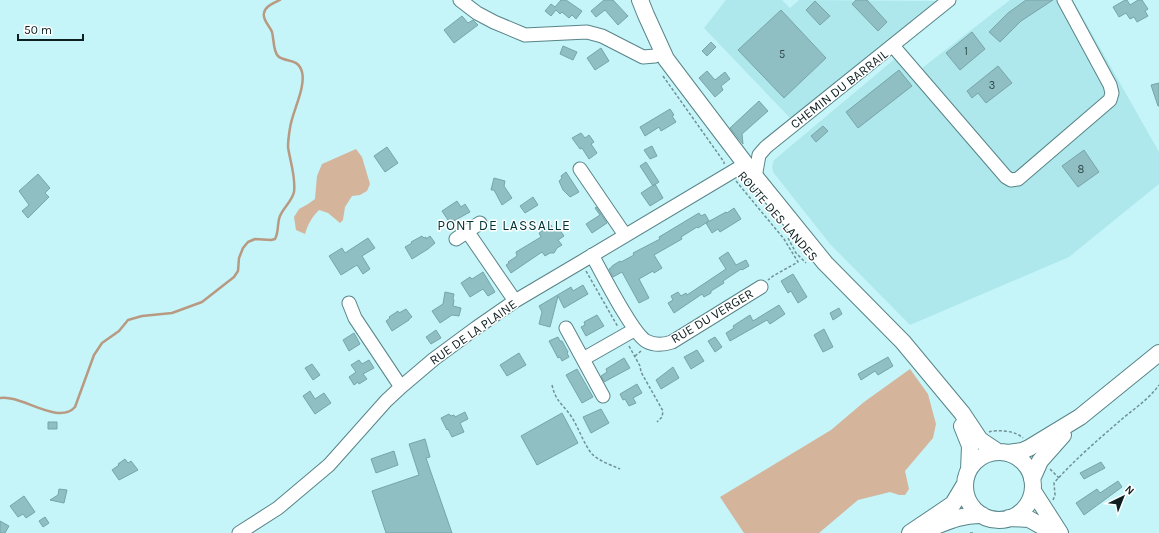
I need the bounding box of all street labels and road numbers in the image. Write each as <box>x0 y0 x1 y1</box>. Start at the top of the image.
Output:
street label: CHEMIN DU BARRAIL <box>787 46 891 132</box>
street label: ROUTE DES LANDES <box>735 168 821 264</box>
street label: RUE DU VERGER <box>668 286 756 346</box>
street label: RUE DE LA PLAINE <box>426 296 520 368</box>

